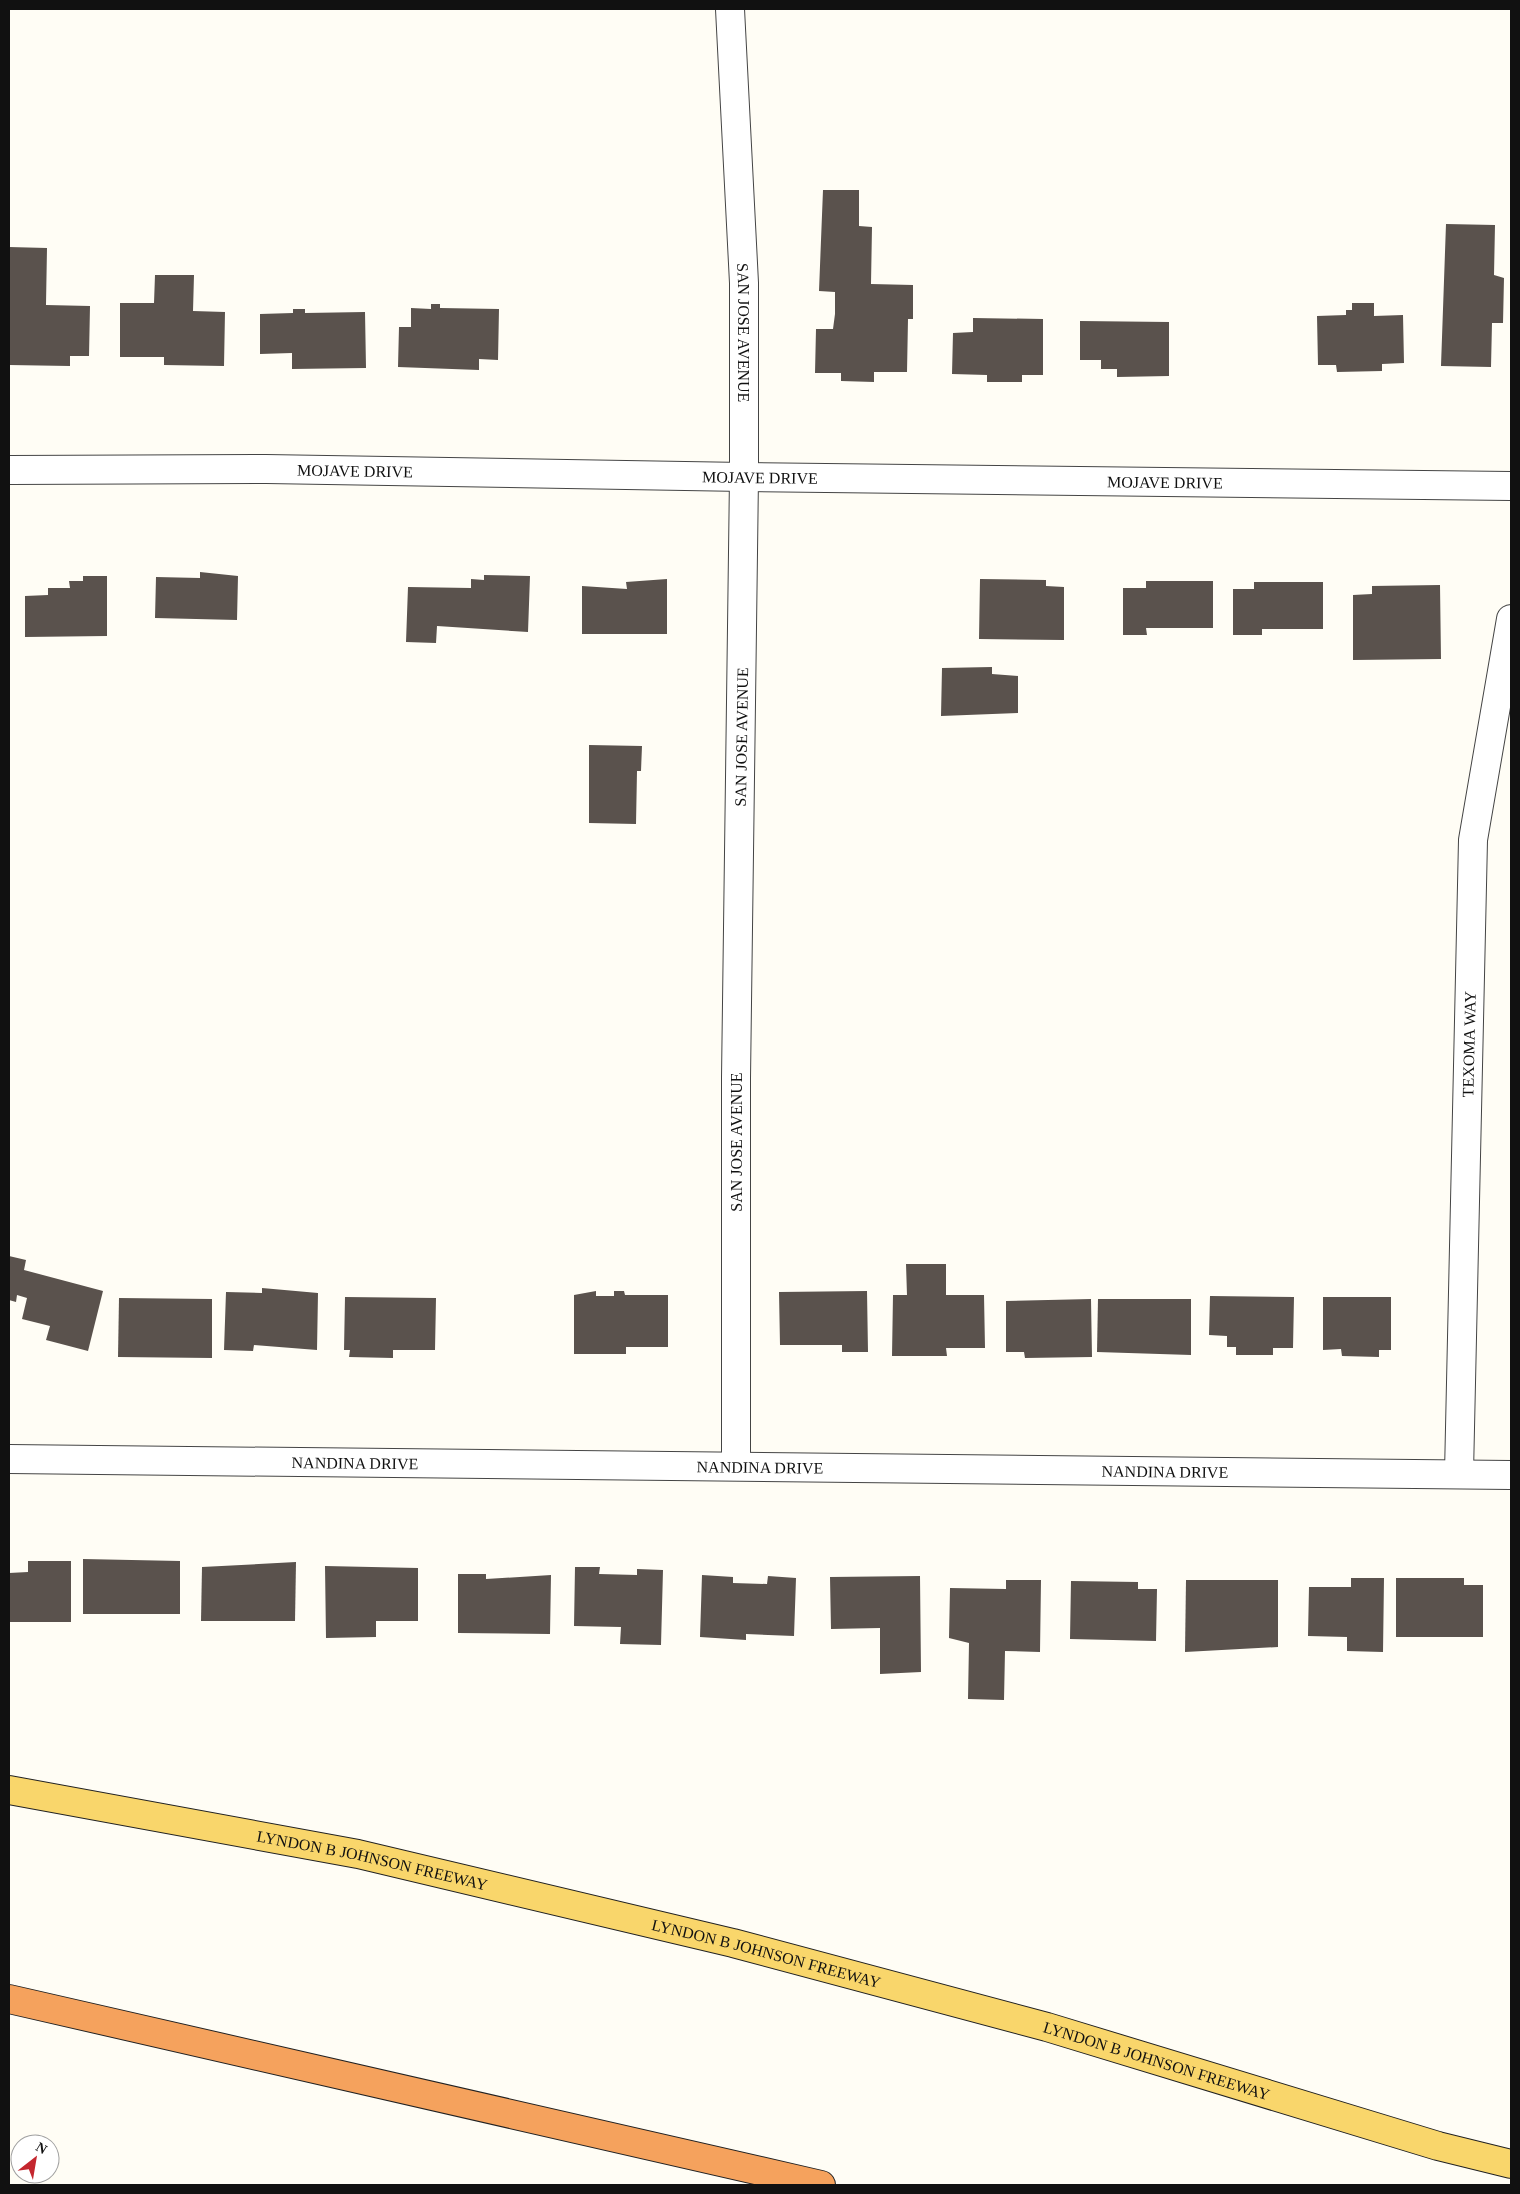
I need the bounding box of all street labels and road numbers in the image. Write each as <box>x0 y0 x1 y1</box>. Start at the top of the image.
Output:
street label: SAN JOSE AVENUE <box>734 263 752 402</box>
street label: MOJAVE DRIVE <box>297 462 413 480</box>
street label: MOJAVE DRIVE <box>702 468 818 487</box>
street label: MOJAVE DRIVE <box>1107 473 1223 492</box>
street label: SAN JOSE AVENUE <box>732 667 751 807</box>
street label: TEXOMA WAY <box>1459 990 1479 1097</box>
street label: SAN JOSE AVENUE <box>728 1072 745 1212</box>
street label: NANDINA DRIVE <box>292 1454 418 1472</box>
street label: NANDINA DRIVE <box>697 1458 823 1477</box>
street label: NANDINA DRIVE <box>1101 1463 1228 1481</box>
street label: LYNDON B JOHNSON FREEWAY <box>255 1828 490 1894</box>
street label: LYNDON B JOHNSON FREEWAY <box>650 1916 883 1991</box>
street label: LYNDON B JOHNSON FREEWAY <box>1041 2018 1272 2103</box>

